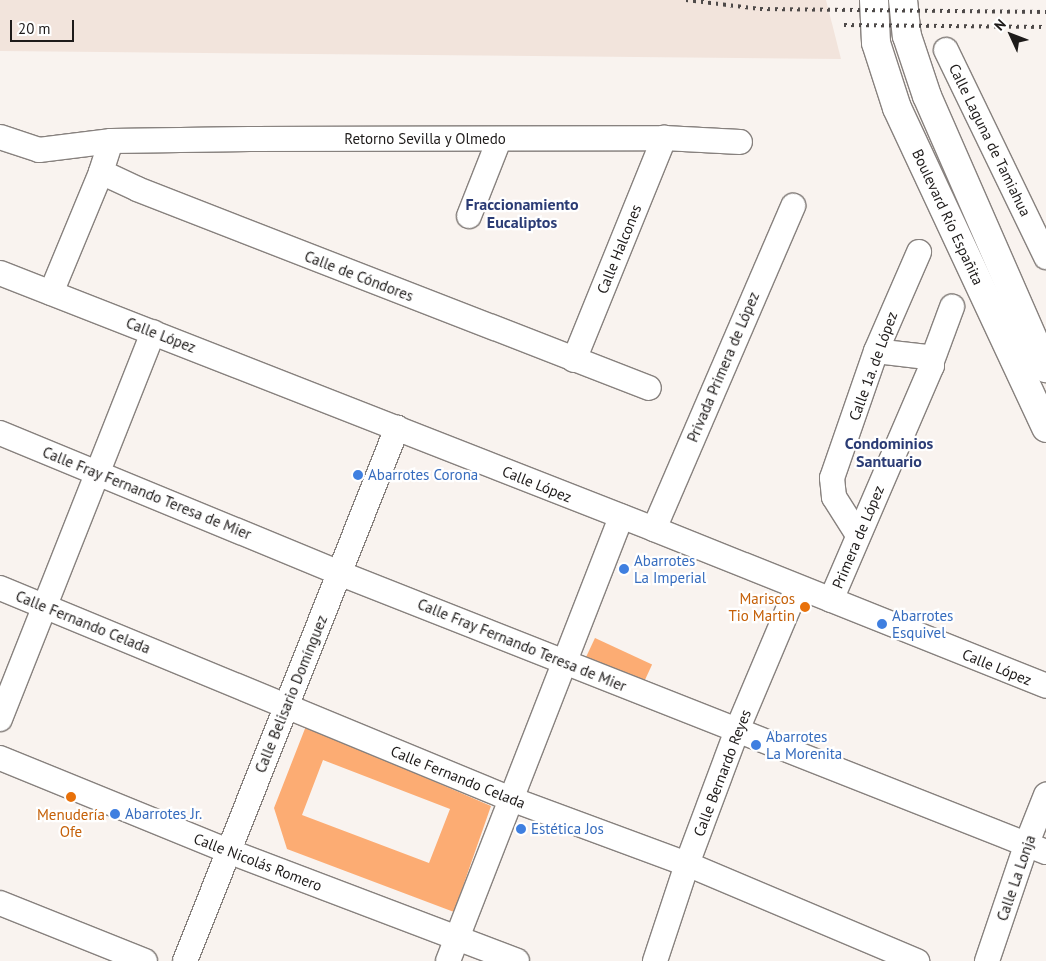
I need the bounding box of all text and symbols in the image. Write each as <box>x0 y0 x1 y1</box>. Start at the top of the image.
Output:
scale bar <box>12 10 76 42</box>
north arrow <box>986 10 1036 60</box>
text: N <box>990 15 1010 34</box>
text: 20 m <box>18 19 51 38</box>
street label: Calle Laguna de Tamiahua <box>945 61 1035 219</box>
street label: Retorno Sevilla y Olmedo <box>344 130 506 148</box>
street label: Boulevard Río Españita <box>909 146 987 288</box>
district label: Fraccionamiento Eucaliptos <box>466 194 578 232</box>
street label: Calle Halcones <box>593 202 645 296</box>
street label: Calle de Cóndores <box>302 247 416 305</box>
street label: Privada Primera de López <box>683 289 763 445</box>
street label: Calle 1a. de López <box>845 308 901 424</box>
street label: Calle López <box>124 313 198 357</box>
district label: Condominios Santuario <box>845 433 933 471</box>
street label: Calle Fray Fernando Teresa de Mier <box>39 443 255 543</box>
street label: Calle López <box>500 462 574 506</box>
place label: Abarrotes Corona <box>368 466 478 484</box>
marker: Abarrotes Corona <box>352 469 364 481</box>
street label: Primera de López <box>828 483 888 591</box>
place label: Abarrotes La Imperial <box>634 551 706 586</box>
marker: Abarrotes La Imperial <box>618 563 630 575</box>
street label: Calle Fernando Celada <box>13 587 153 657</box>
place label: Mariscos Tio Martin <box>728 589 795 624</box>
street label: Calle Fray Fernando Teresa de Mier <box>414 595 630 695</box>
marker: Mariscos Tio Martin <box>799 601 811 613</box>
place label: Abarrotes Esquivel <box>892 606 953 641</box>
street label: Calle Belisario Domínguez <box>251 613 331 775</box>
marker: Abarrotes Esquivel <box>876 618 888 630</box>
street label: Calle López <box>960 645 1034 689</box>
street label: Calle Bernardo Reyes <box>689 707 755 839</box>
place label: Abarrotes La Morenita <box>766 727 842 762</box>
marker: Abarrotes La Morenita <box>750 739 762 751</box>
street label: Calle Fernando Celada <box>388 742 528 812</box>
marker: Menudería Ofe <box>65 791 77 803</box>
place label: Menudería Ofe <box>37 805 105 840</box>
place label: Abarrotes Jr. <box>125 805 202 823</box>
marker: Abarrotes Jr. <box>109 808 121 820</box>
place label: Estética Jos <box>531 820 604 838</box>
marker: Estética Jos <box>515 823 527 835</box>
street label: Calle Nicolás Romero <box>191 829 325 895</box>
street label: Calle La Lonja <box>993 833 1039 923</box>

